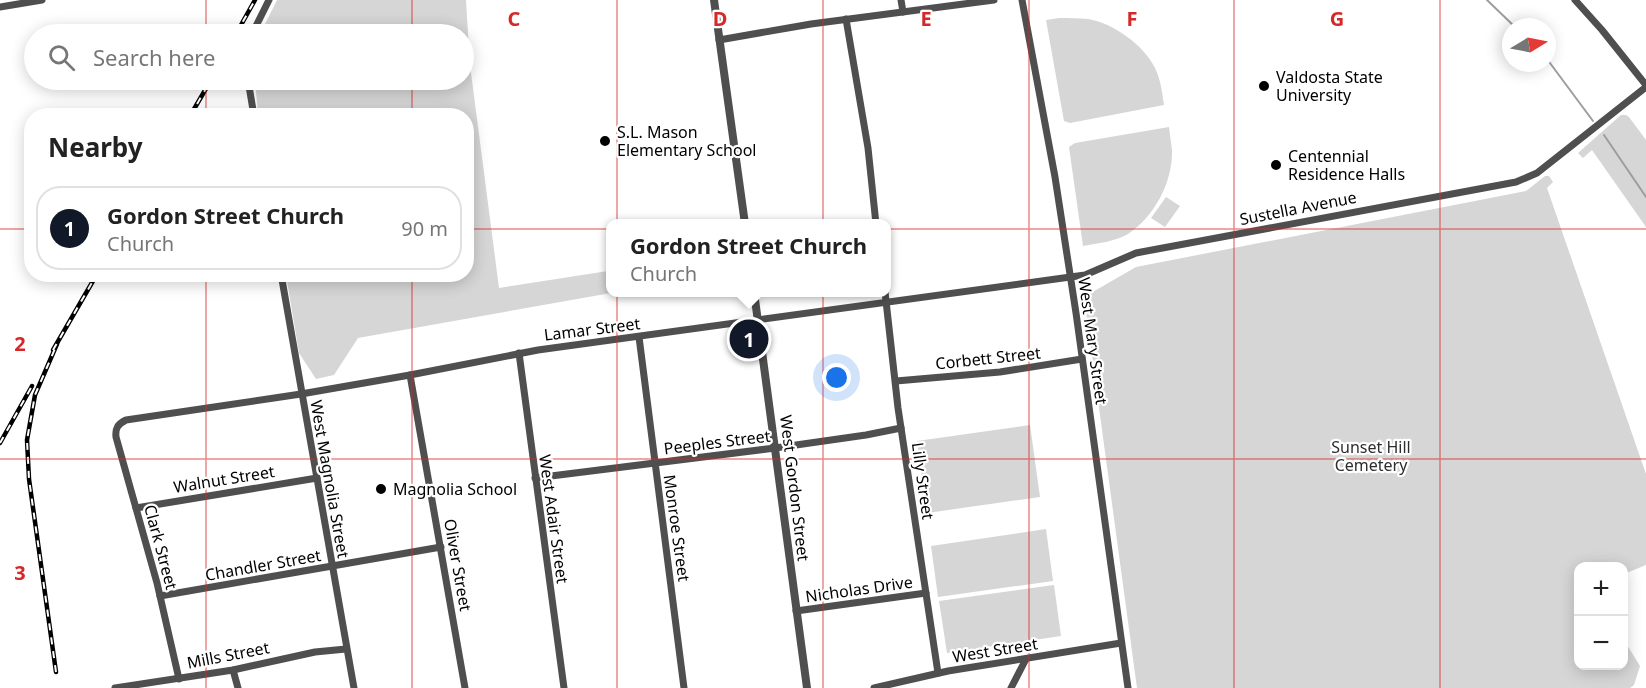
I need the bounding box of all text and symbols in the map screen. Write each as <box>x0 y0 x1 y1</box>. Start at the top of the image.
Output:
text: C <box>508 5 521 32</box>
text: D <box>713 5 727 32</box>
text: E <box>920 5 932 32</box>
text: F <box>1127 5 1137 32</box>
text: G <box>1330 5 1344 32</box>
north arrow <box>1502 18 1556 72</box>
search box <box>24 24 474 90</box>
icon: search <box>45 41 78 74</box>
text: Search here <box>93 42 215 72</box>
place label: Valdosta State University <box>1276 66 1383 106</box>
marker: Valdosta State University <box>1257 79 1271 93</box>
place label: S.L. Mason Elementary School <box>617 121 756 161</box>
text: Nearby <box>48 129 143 165</box>
marker: S.L. Mason Elementary School <box>598 134 612 148</box>
place label: Centennial Residence Halls <box>1288 145 1405 185</box>
marker: Centennial Residence Halls <box>1269 158 1283 172</box>
street label: Sustella Avenue <box>1238 186 1358 230</box>
text: Gordon Street Church <box>107 200 344 230</box>
text: 1 <box>64 215 75 242</box>
text: 90 m <box>401 215 448 242</box>
popup <box>606 219 891 297</box>
text: Church <box>107 230 174 257</box>
text: Gordon Street Church <box>630 230 867 260</box>
text: Church <box>630 260 697 287</box>
street label: West Mary Street <box>1073 276 1113 406</box>
street label: Lamar Street <box>543 312 642 346</box>
pin: 1 <box>730 316 768 362</box>
text: 2 <box>14 330 26 357</box>
street label: Corbett Street <box>934 342 1042 374</box>
your location <box>822 363 851 392</box>
street label: West Magnolia Street <box>305 398 355 560</box>
street label: West Gordon Street <box>775 414 815 563</box>
street label: Peeples Street <box>662 425 772 459</box>
park label: Sunset Hill Cemetery <box>1331 436 1411 476</box>
street label: Lilly Street <box>907 441 939 521</box>
street label: West Adair Street <box>534 453 574 585</box>
street label: Walnut Street <box>172 460 276 498</box>
street label: Monroe Street <box>659 473 695 583</box>
place label: Magnolia School <box>393 478 517 500</box>
marker: Magnolia School <box>374 482 388 496</box>
street label: Clark Street <box>139 502 183 592</box>
street label: Oliver Street <box>439 517 477 613</box>
street label: Chandler Street <box>203 544 323 586</box>
text: 3 <box>14 559 26 586</box>
map controls <box>1574 562 1628 670</box>
button: + <box>1574 562 1628 616</box>
street label: Nicholas Drive <box>804 571 914 607</box>
button: − <box>1574 616 1628 670</box>
street label: West Street <box>951 632 1039 668</box>
street label: Mills Street <box>185 636 271 674</box>

